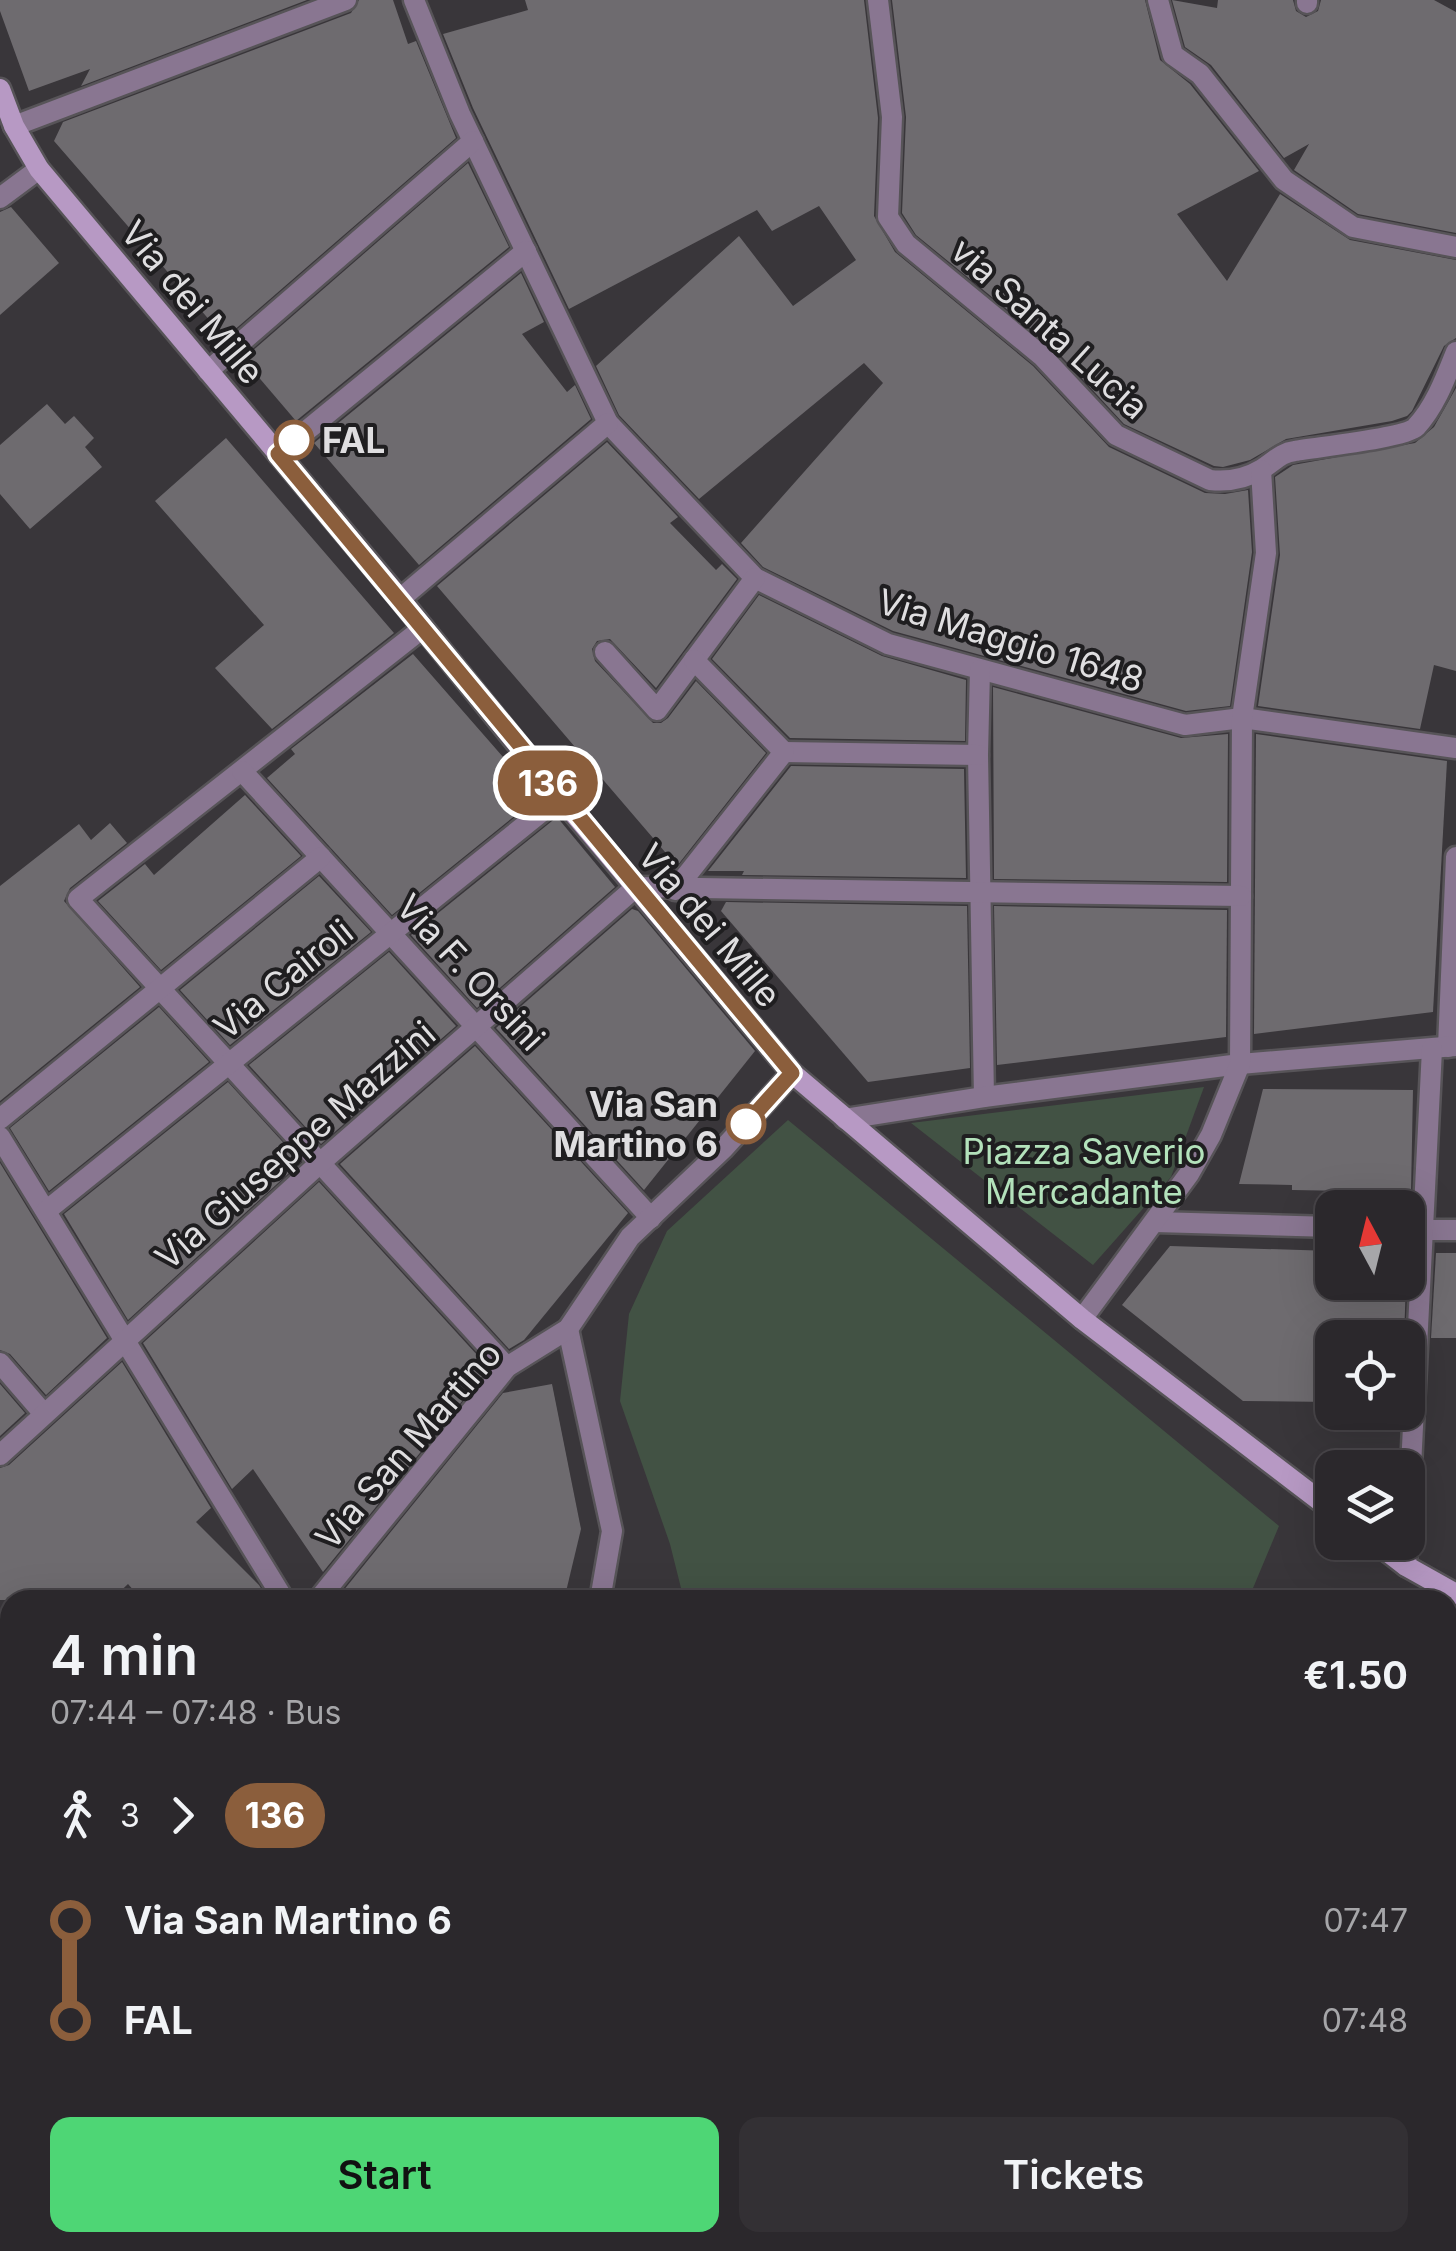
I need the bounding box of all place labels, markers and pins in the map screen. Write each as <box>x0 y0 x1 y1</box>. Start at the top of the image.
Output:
place label: FAL <box>322 419 385 461</box>
marker: FAL <box>275 421 313 459</box>
place label: Via San Martino 6 <box>554 1083 718 1165</box>
marker: Via San Martino 6 <box>727 1105 765 1143</box>

